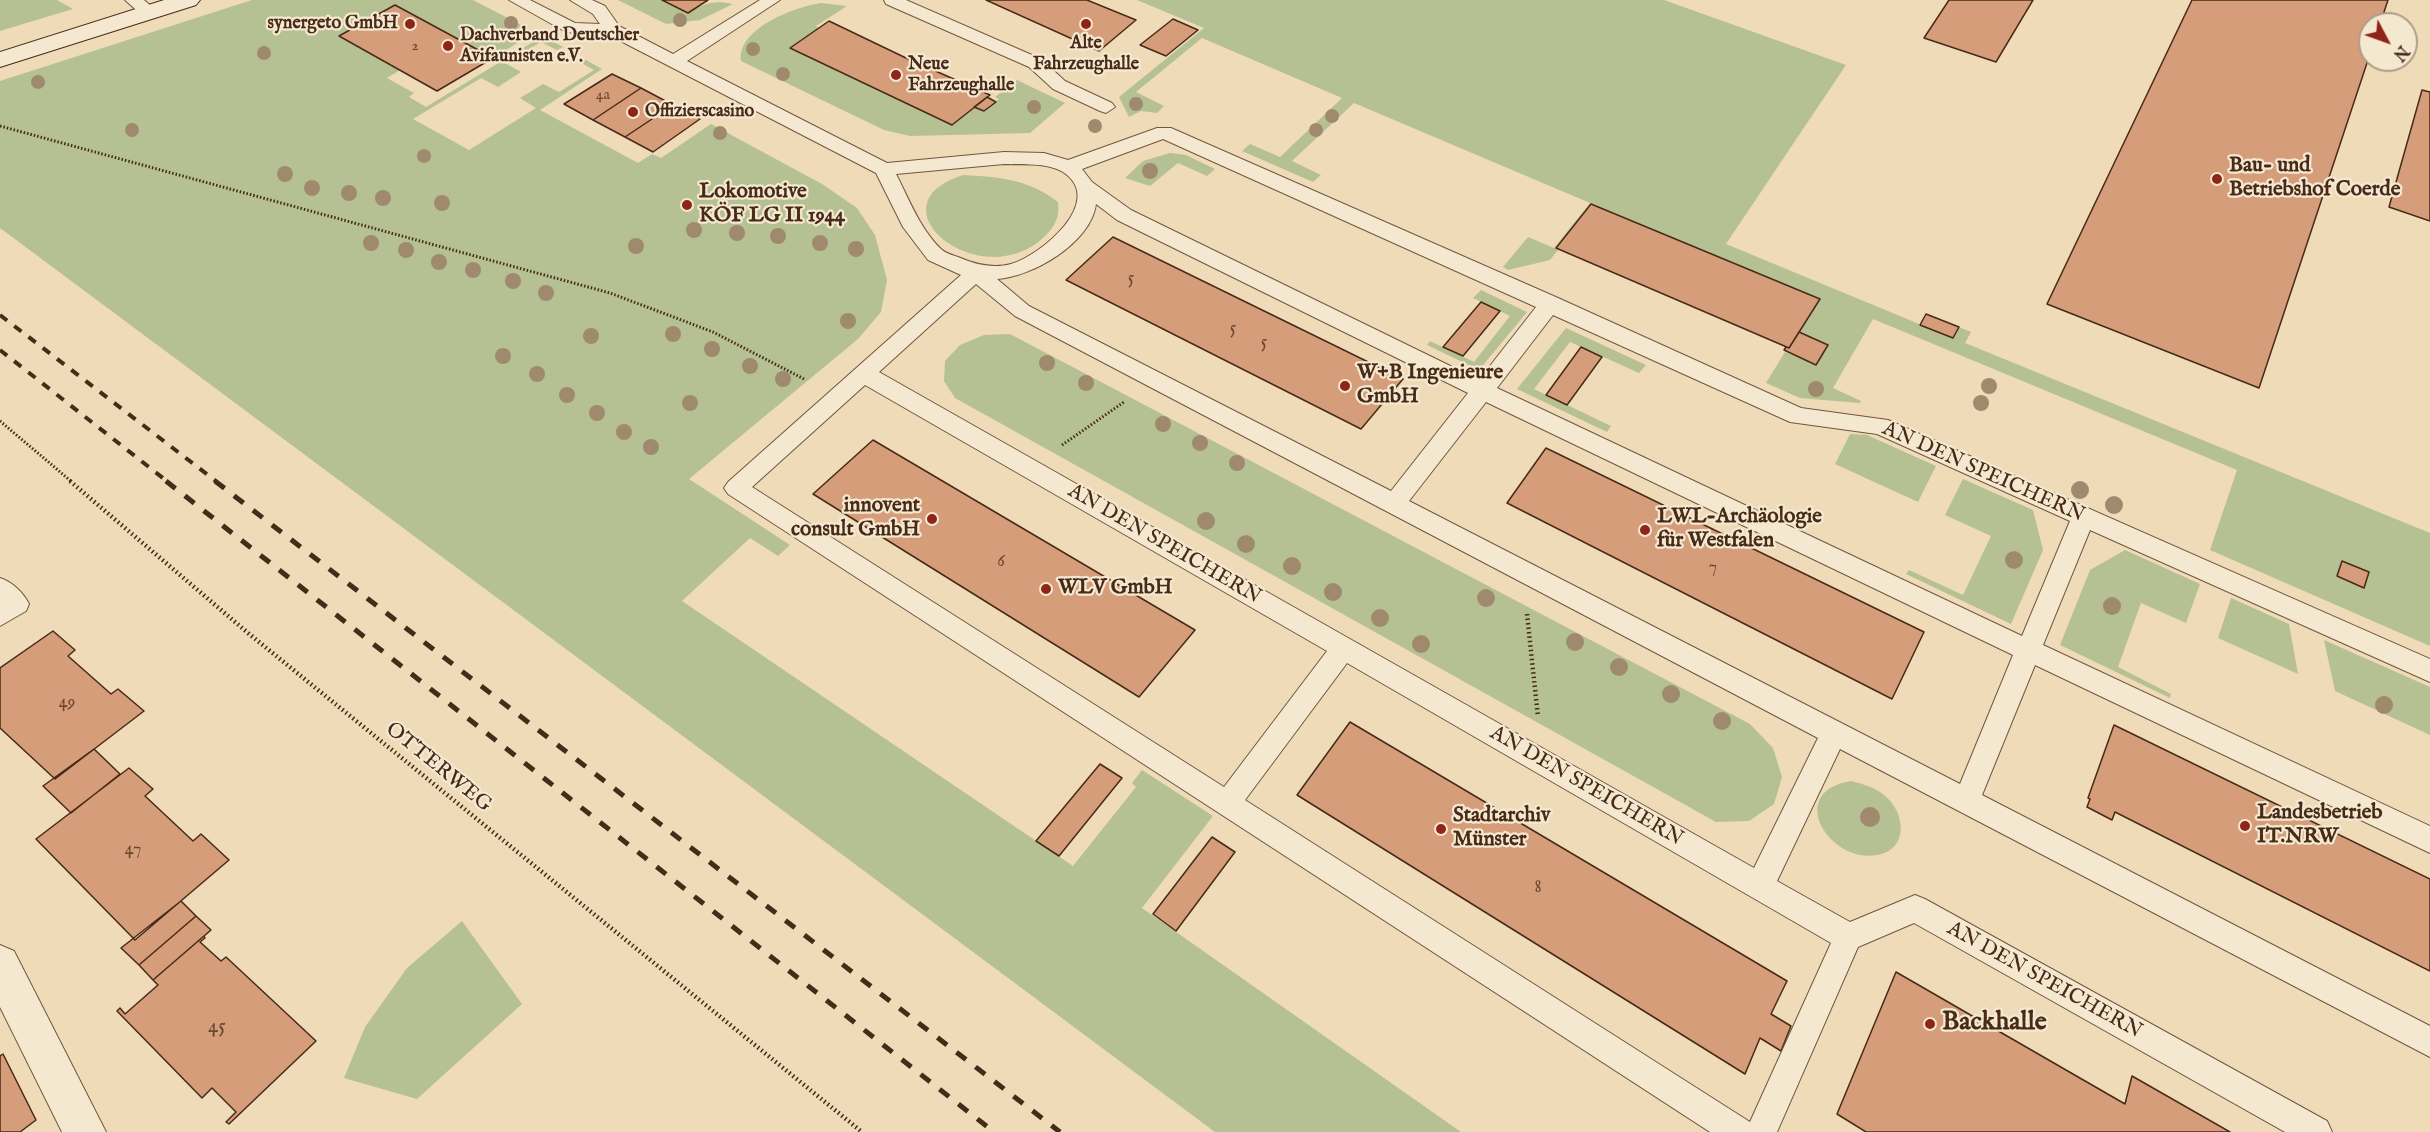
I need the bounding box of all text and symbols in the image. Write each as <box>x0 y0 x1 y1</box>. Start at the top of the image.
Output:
north arrow <box>2358 12 2418 72</box>
place label: synergeto GmbH <box>268 13 398 35</box>
marker: synergeto GmbH <box>403 17 417 31</box>
marker: Alte Fahrzeughalle <box>1079 17 1093 31</box>
place label: Dachverband Deutscher Avifaunisten e.V. <box>460 25 639 68</box>
place label: Alte Fahrzeughalle <box>1033 33 1139 76</box>
house number: 2 <box>411 38 419 56</box>
marker: Dachverband Deutscher Avifaunisten e.V. <box>441 39 455 53</box>
text: N <box>2388 41 2412 64</box>
place label: Neue Fahrzeughalle <box>908 54 1014 97</box>
marker: Neue Fahrzeughalle <box>889 68 903 82</box>
house number: 4a <box>596 87 610 105</box>
place label: Offizierscasino <box>645 101 754 123</box>
marker: Offizierscasino <box>626 105 640 119</box>
place label: Bau- und Betriebshof Coerde <box>2229 154 2400 204</box>
marker: Bau- und Betriebshof Coerde <box>2210 172 2224 186</box>
place label: Lokomotive KÖF LG II 1944 <box>699 180 845 230</box>
marker: Lokomotive KÖF LG II 1944 <box>680 198 694 212</box>
house number: 5 <box>1128 268 1134 290</box>
house number: 5 <box>1230 318 1236 340</box>
house number: 5 <box>1261 332 1267 354</box>
place label: W+B Ingenieure GmbH <box>1357 361 1503 411</box>
marker: W+B Ingenieure GmbH <box>1338 379 1352 393</box>
street label: AN DEN SPEICHERN <box>1878 417 2088 529</box>
street label: AN DEN SPEICHERN <box>1063 479 1265 611</box>
place label: innovent consult GmbH <box>791 494 920 544</box>
place label: LWL-Archäologie für Westfalen <box>1657 505 1822 555</box>
marker: innovent consult GmbH <box>925 512 939 526</box>
marker: LWL-Archäologie für Westfalen <box>1638 523 1652 537</box>
house number: 6 <box>997 551 1005 573</box>
house number: 7 <box>1709 557 1717 579</box>
place label: WLV GmbH <box>1058 576 1172 602</box>
marker: WLV GmbH <box>1039 582 1053 596</box>
house number: 49 <box>59 692 75 714</box>
street label: OTTERWEG <box>380 718 496 818</box>
street label: AN DEN SPEICHERN <box>1485 721 1687 853</box>
place label: Landesbetrieb IT.NRW <box>2257 801 2383 851</box>
place label: Stadtarchiv Münster <box>1453 804 1550 854</box>
marker: Landesbetrieb IT.NRW <box>2238 819 2252 833</box>
marker: Stadtarchiv Münster <box>1434 822 1448 836</box>
house number: 47 <box>125 839 141 861</box>
house number: 8 <box>1534 877 1542 899</box>
street label: AN DEN SPEICHERN <box>1942 917 2146 1045</box>
place label: Backhalle <box>1942 1008 2047 1040</box>
house number: 45 <box>208 1015 226 1041</box>
marker: Backhalle <box>1923 1017 1937 1031</box>

